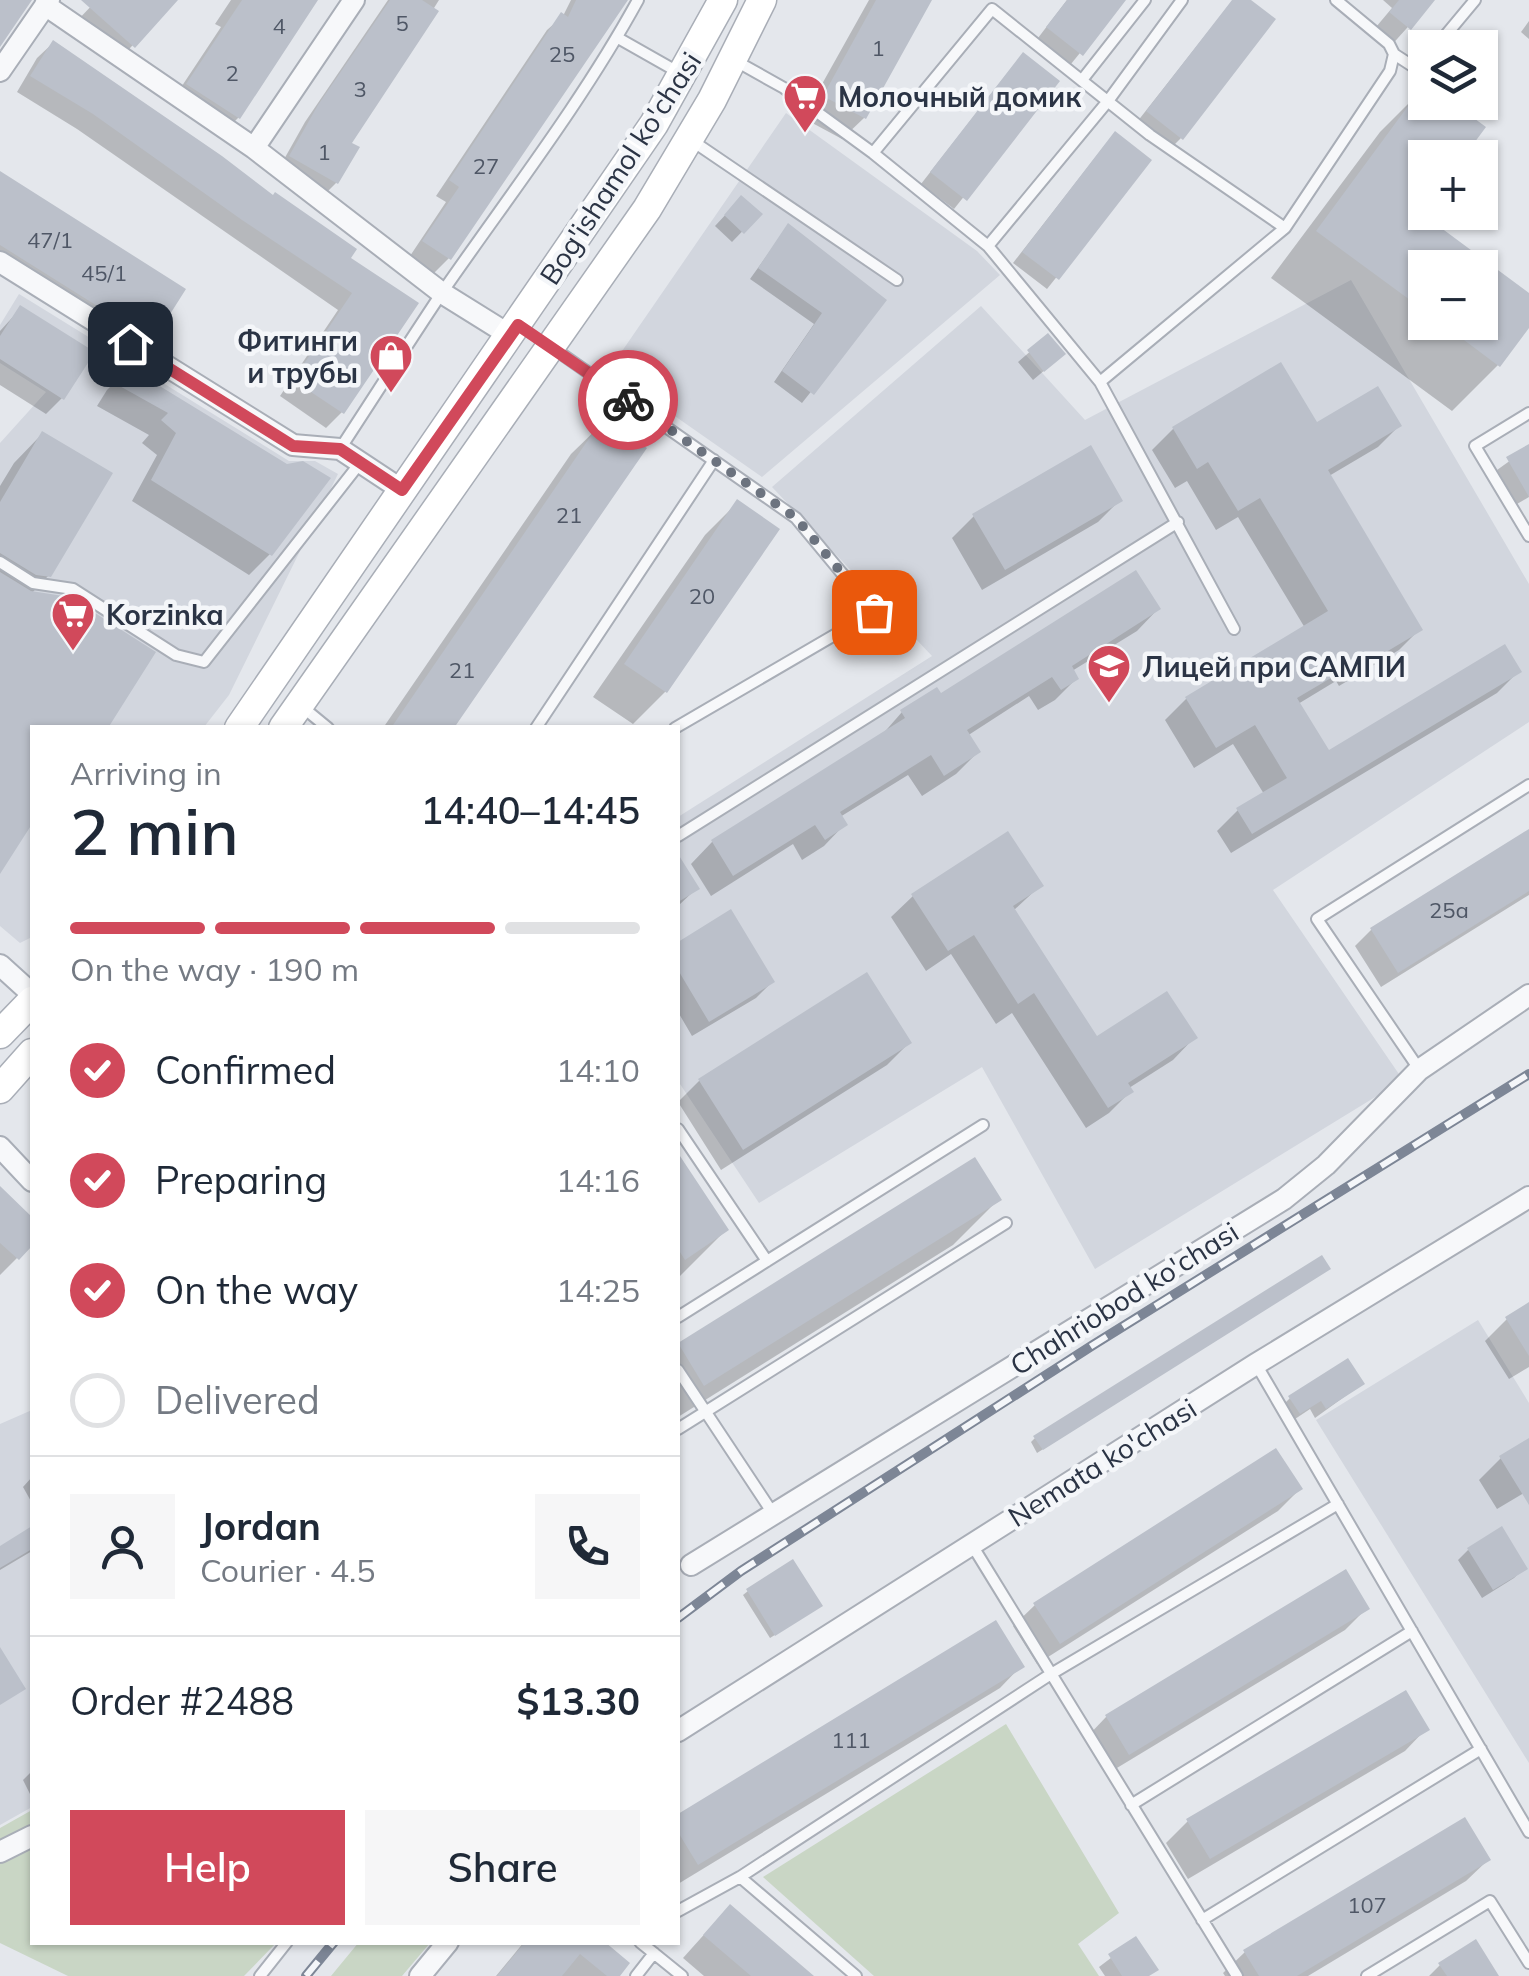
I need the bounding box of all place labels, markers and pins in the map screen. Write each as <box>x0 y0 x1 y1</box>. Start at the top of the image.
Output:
supermarket icon: Молочный домик <box>782 73 828 134</box>
place label: Молочный домик <box>838 79 1082 114</box>
pin <box>88 302 173 387</box>
place label: Фитинги и трубы <box>237 323 358 390</box>
shop icon: Фитинги и трубы <box>368 333 414 394</box>
pin <box>832 570 917 655</box>
supermarket icon: Korzinka <box>50 591 96 652</box>
place label: Korzinka <box>106 597 224 632</box>
school or university icon: Лицей при САМПИ <box>1086 643 1132 704</box>
place label: Лицей при САМПИ <box>1142 649 1406 684</box>

